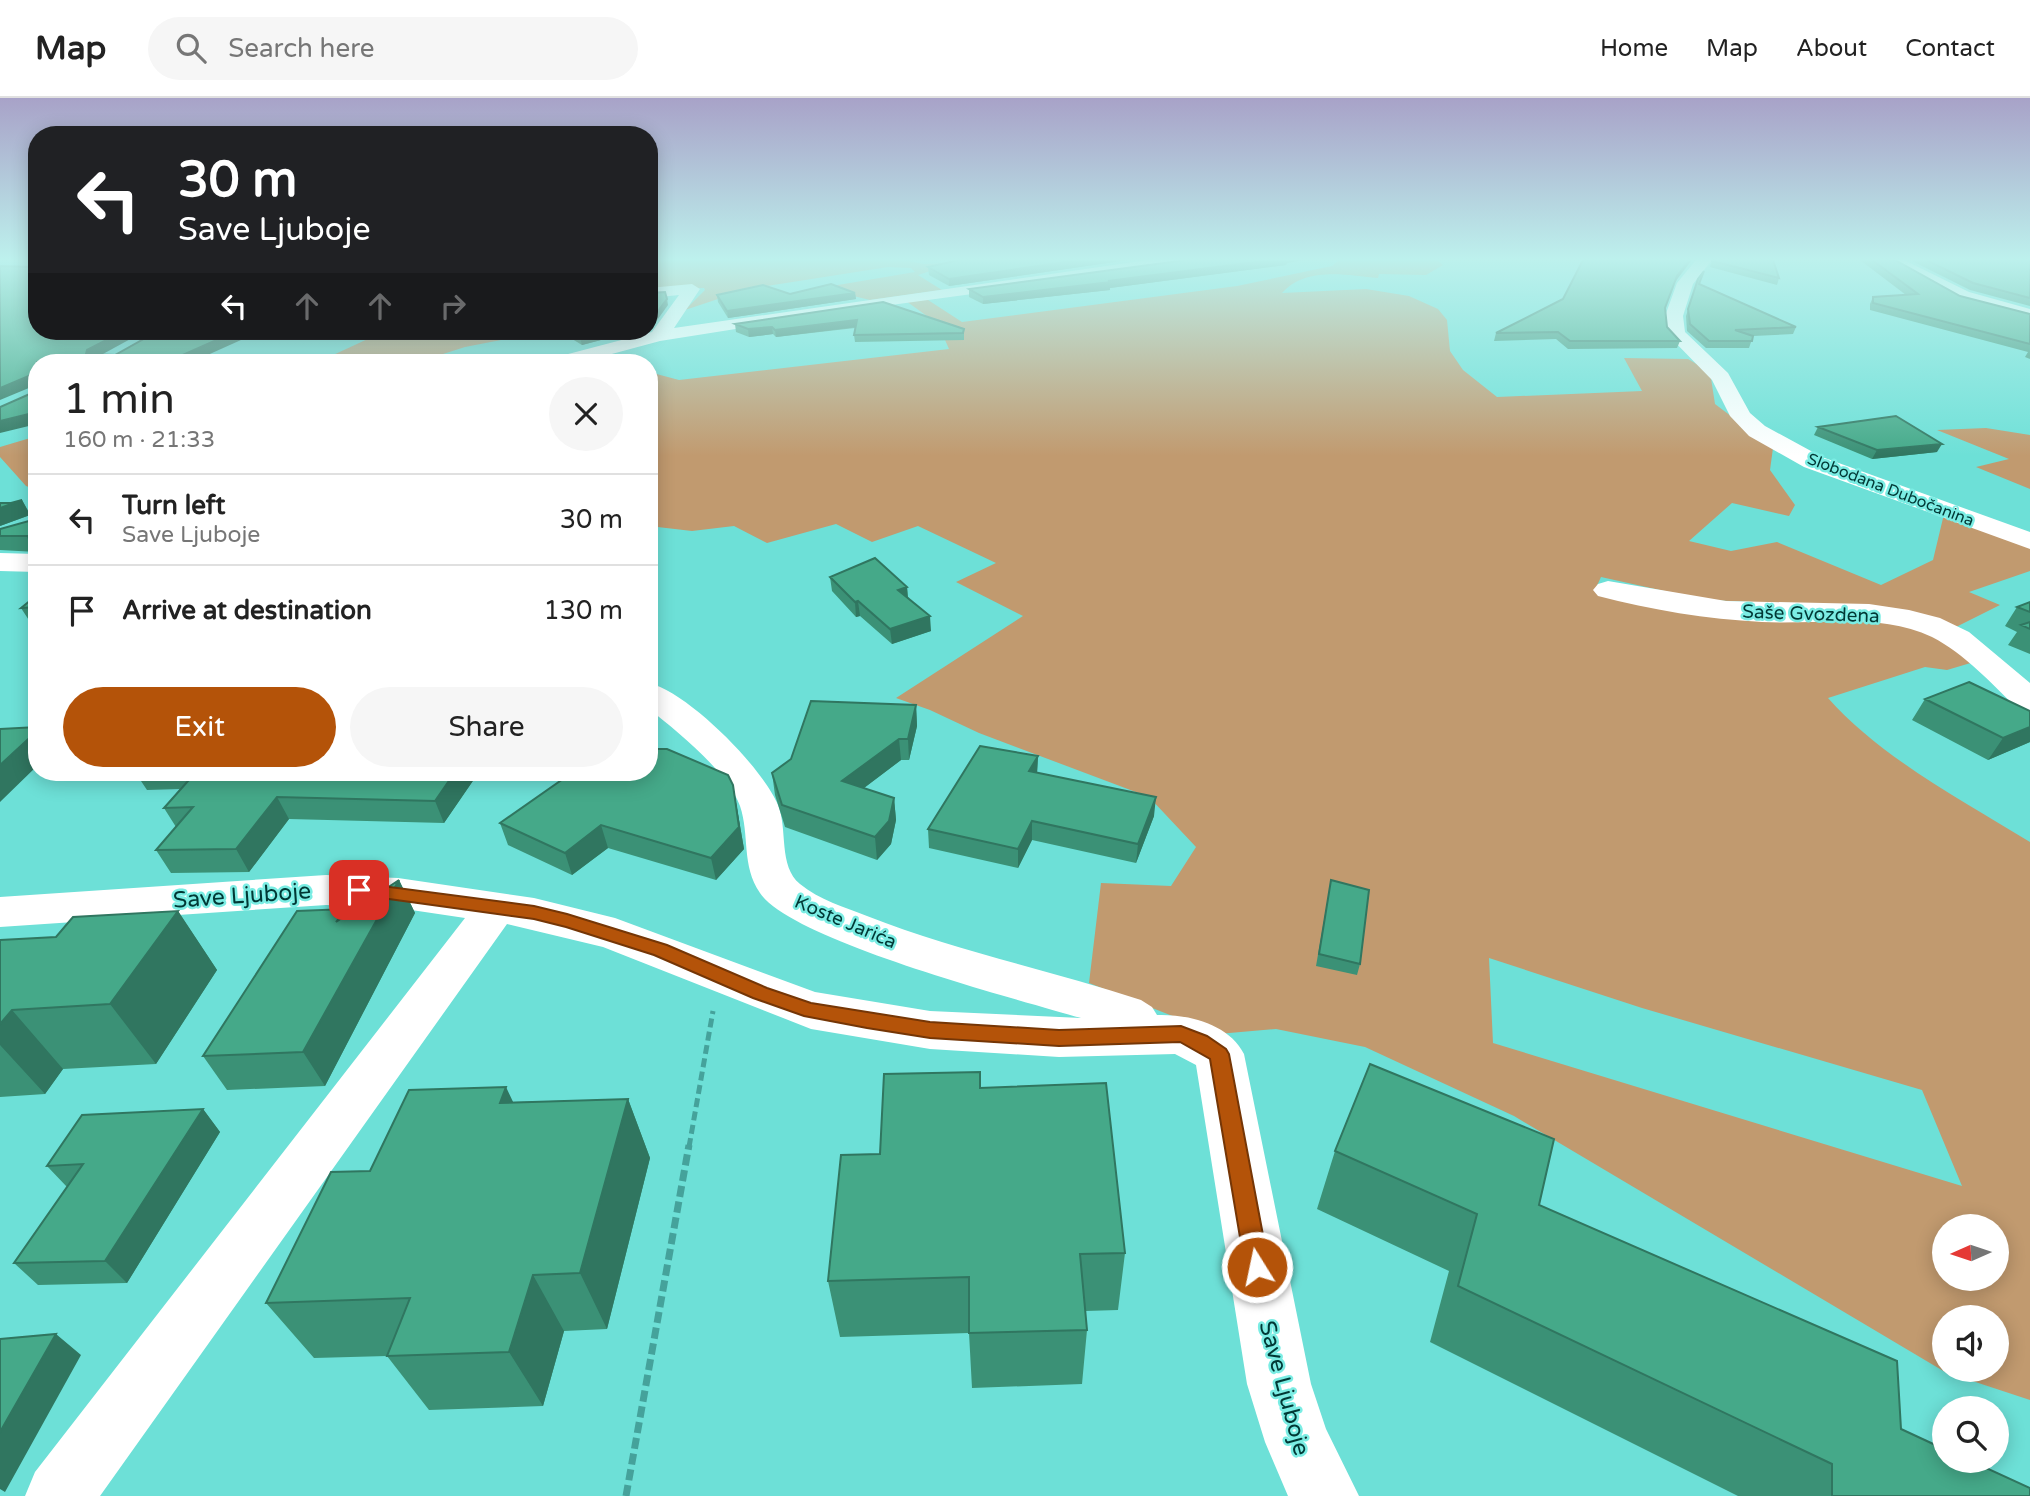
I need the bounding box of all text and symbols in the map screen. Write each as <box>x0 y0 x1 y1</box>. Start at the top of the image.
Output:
search box <box>148 17 638 80</box>
text: Map <box>35 29 106 68</box>
icon: search <box>172 29 210 67</box>
text: Search here <box>228 33 374 64</box>
text: Home <box>1600 34 1668 63</box>
text: Map <box>1706 34 1758 63</box>
text: About <box>1796 34 1867 63</box>
text: Contact <box>1905 34 1995 63</box>
text: 30 m <box>178 151 297 210</box>
icon: left <box>63 154 154 245</box>
text: Save Ljuboje <box>178 211 371 249</box>
icon: left <box>215 287 253 325</box>
icon: ahead <box>288 287 326 325</box>
icon: ahead <box>361 287 399 325</box>
icon: right <box>434 287 472 325</box>
text: 1 min <box>63 374 175 425</box>
button: close <box>549 377 623 451</box>
text: 160 m · 21:33 <box>63 426 215 454</box>
street label: Slobodana Dubočanina <box>1805 449 1977 531</box>
text: Turn left <box>122 490 225 521</box>
icon: left <box>63 501 101 539</box>
text: 30 m <box>560 504 623 535</box>
text: Save Ljuboje <box>122 521 260 549</box>
icon: arrive <box>63 592 101 630</box>
text: Arrive at destination <box>122 595 372 626</box>
text: 130 m <box>543 595 623 626</box>
street label: Saše Gvozdena <box>1742 601 1880 627</box>
button: Exit <box>63 687 336 767</box>
button: Share <box>350 687 623 767</box>
pin <box>329 860 389 920</box>
icon: arrive <box>340 871 378 909</box>
street label: Save Ljuboje <box>172 877 312 915</box>
street label: Koste Jarića <box>791 891 900 953</box>
north arrow <box>1932 1214 2009 1292</box>
map controls <box>1932 1214 2009 1473</box>
position arrow <box>1220 1230 1294 1304</box>
button: sound <box>1932 1305 2009 1382</box>
street label: Save Ljuboje <box>1253 1318 1315 1459</box>
button: search <box>1932 1396 2009 1473</box>

